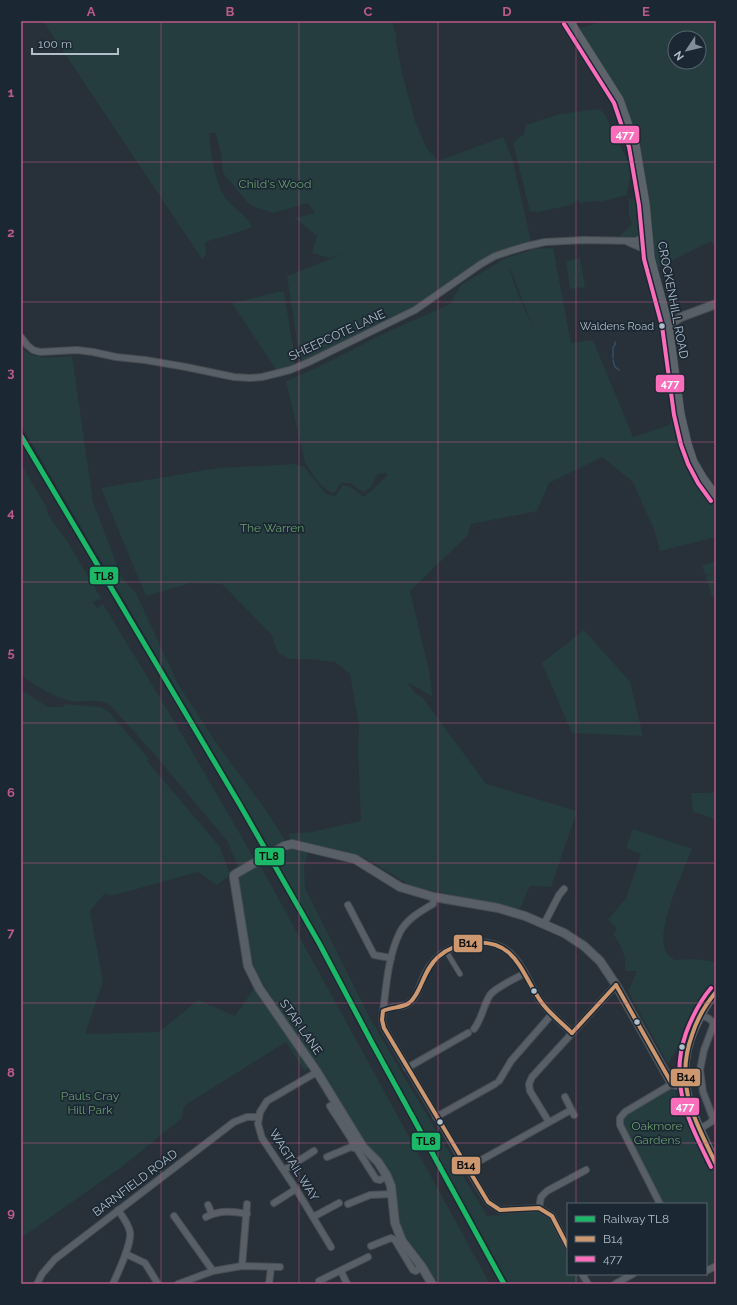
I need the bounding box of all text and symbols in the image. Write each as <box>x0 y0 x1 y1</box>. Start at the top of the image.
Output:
text: A <box>87 4 96 19</box>
text: B <box>226 4 235 19</box>
text: C <box>364 4 373 19</box>
text: D <box>502 4 512 19</box>
text: E <box>642 4 650 19</box>
scale bar <box>32 30 118 56</box>
north arrow <box>667 30 707 70</box>
text: 100 m <box>38 37 72 51</box>
text: N <box>671 48 687 63</box>
text: 1 <box>8 85 15 100</box>
line badge: 477 <box>610 125 640 144</box>
text: 477 <box>616 128 635 141</box>
park label: Child's Wood <box>239 177 311 191</box>
text: 2 <box>7 225 15 240</box>
street label: CROCKENHILL ROAD <box>655 240 691 360</box>
street label: SHEEPCOTE LANE <box>287 307 387 363</box>
place label: Waldens Road <box>580 320 654 333</box>
marker: Waldens Road <box>657 321 667 331</box>
text: 3 <box>7 365 15 380</box>
line badge: 477 <box>655 374 685 393</box>
text: 477 <box>661 377 680 390</box>
text: 4 <box>7 505 15 520</box>
park label: The Warren <box>240 521 304 535</box>
line badge: TL8 <box>89 566 119 585</box>
text: TL8 <box>94 570 114 583</box>
text: 5 <box>7 645 15 660</box>
text: 6 <box>7 785 15 800</box>
line badge: TL8 <box>254 847 285 866</box>
text: TL8 <box>259 850 279 863</box>
text: 7 <box>7 925 15 940</box>
line badge: B14 <box>453 934 483 953</box>
text: B14 <box>458 937 478 950</box>
unlabelled marker <box>529 986 539 996</box>
street label: STAR LANE <box>277 997 325 1057</box>
unlabelled marker <box>632 1017 642 1027</box>
unlabelled marker <box>677 1042 687 1052</box>
text: 8 <box>7 1065 15 1080</box>
line badge: B14 <box>670 1068 701 1087</box>
text: B14 <box>676 1071 696 1084</box>
park label: Pauls Cray Hill Park <box>61 1089 120 1117</box>
line badge: 477 <box>670 1097 700 1116</box>
text: 477 <box>676 1100 695 1113</box>
unlabelled marker <box>435 1117 445 1127</box>
park label: Oakmore Gardens <box>631 1119 683 1147</box>
street label: WAGTAIL WAY <box>266 1127 322 1204</box>
line badge: TL8 <box>411 1132 441 1151</box>
text: TL8 <box>416 1135 436 1148</box>
street label: BARNFIELD ROAD <box>90 1146 180 1219</box>
line badge: B14 <box>451 1156 481 1175</box>
text: B14 <box>456 1159 476 1172</box>
legend <box>567 1203 707 1275</box>
text: 9 <box>7 1205 15 1220</box>
text: Railway TL8 <box>603 1212 669 1226</box>
text: B14 <box>603 1232 623 1246</box>
text: 477 <box>603 1252 623 1266</box>

